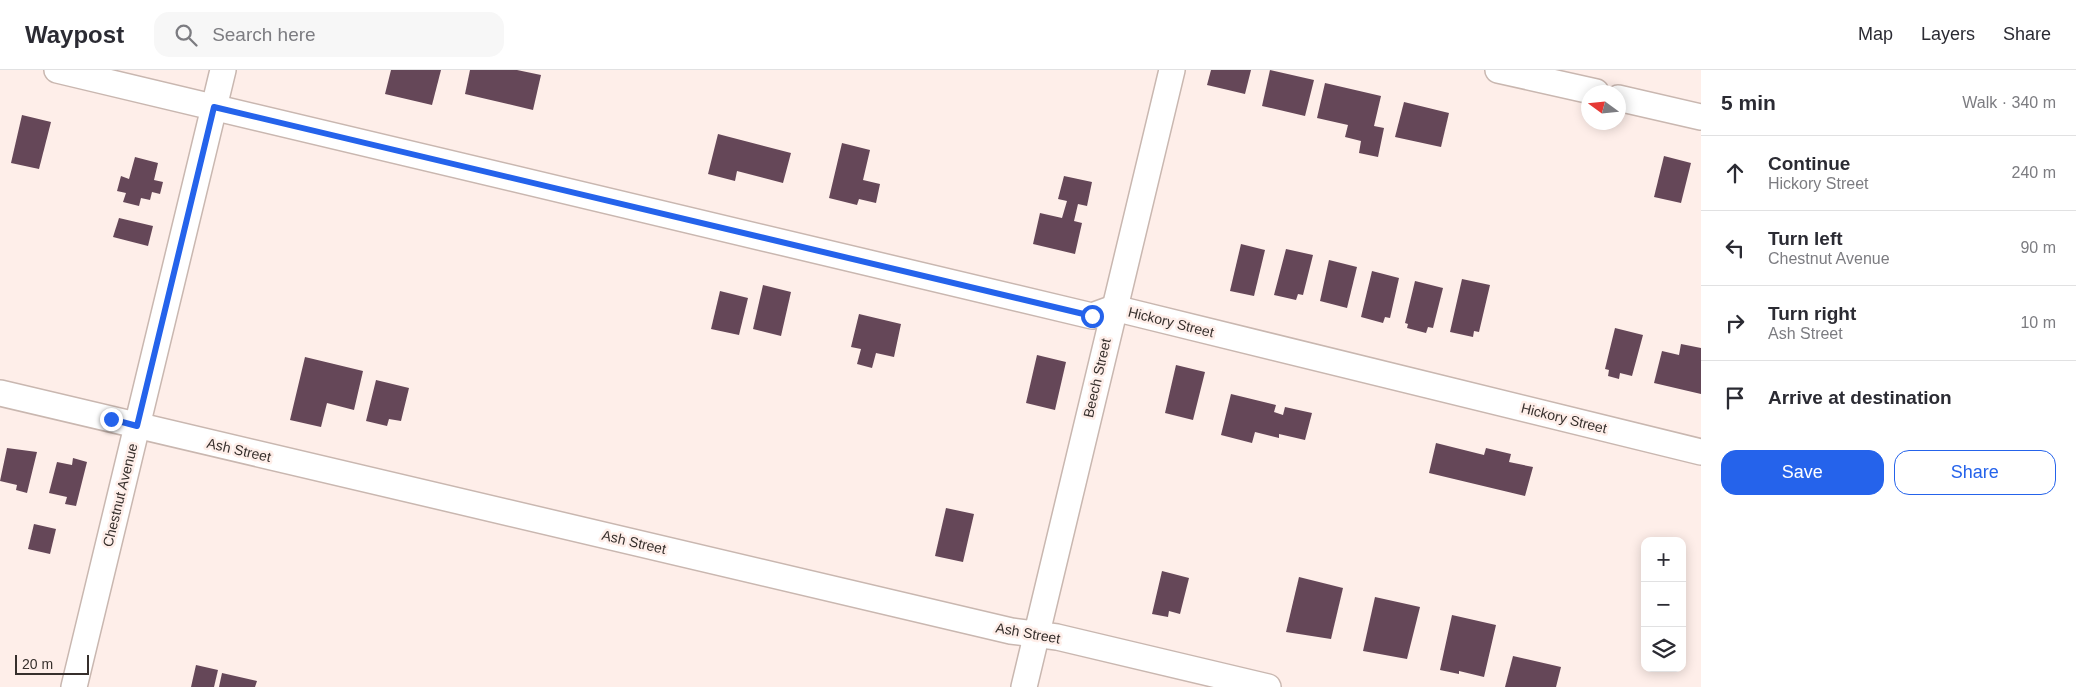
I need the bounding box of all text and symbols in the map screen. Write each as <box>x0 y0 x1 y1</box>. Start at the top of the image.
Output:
search box <box>154 12 504 57</box>
text: Waypost <box>25 21 124 48</box>
icon: search <box>172 21 200 49</box>
text: Search here <box>212 24 316 45</box>
text: Map <box>1858 24 1893 44</box>
text: Layers <box>1921 24 1975 44</box>
text: Share <box>2003 24 2051 44</box>
north arrow <box>1581 85 1626 130</box>
text: 5 min <box>1721 91 1776 114</box>
text: Walk · 340 m <box>1962 94 2056 111</box>
text: Continue <box>1768 153 1850 174</box>
icon: ahead <box>1721 159 1749 187</box>
text: 240 m <box>2012 164 2056 181</box>
text: Hickory Street <box>1768 175 1868 192</box>
text: Turn left <box>1768 228 1843 249</box>
icon: left <box>1721 234 1749 262</box>
text: 90 m <box>2020 239 2056 256</box>
text: Chestnut Avenue <box>1768 250 1890 267</box>
text: Turn right <box>1768 303 1856 324</box>
street label: Hickory Street <box>1126 304 1216 340</box>
route start <box>1081 305 1104 328</box>
icon: right <box>1721 309 1749 337</box>
text: 10 m <box>2020 314 2056 331</box>
text: Ash Street <box>1768 325 1843 342</box>
street label: Beech Street <box>1080 337 1114 419</box>
icon: arrive <box>1721 384 1749 412</box>
text: Arrive at destination <box>1768 387 1952 408</box>
street label: Hickory Street <box>1519 400 1609 436</box>
route end <box>100 408 123 431</box>
street label: Ash Street <box>205 435 273 465</box>
street label: Chestnut Avenue <box>99 441 141 549</box>
button: Save <box>1721 450 1884 495</box>
button: Share <box>1894 450 2056 495</box>
street label: Ash Street <box>600 527 668 557</box>
map controls <box>1641 537 1686 672</box>
button: + <box>1641 537 1686 582</box>
button: − <box>1641 582 1686 627</box>
street label: Ash Street <box>994 619 1062 647</box>
button: layers <box>1641 627 1686 672</box>
scale bar <box>15 652 89 675</box>
text: 20 m <box>22 656 53 672</box>

